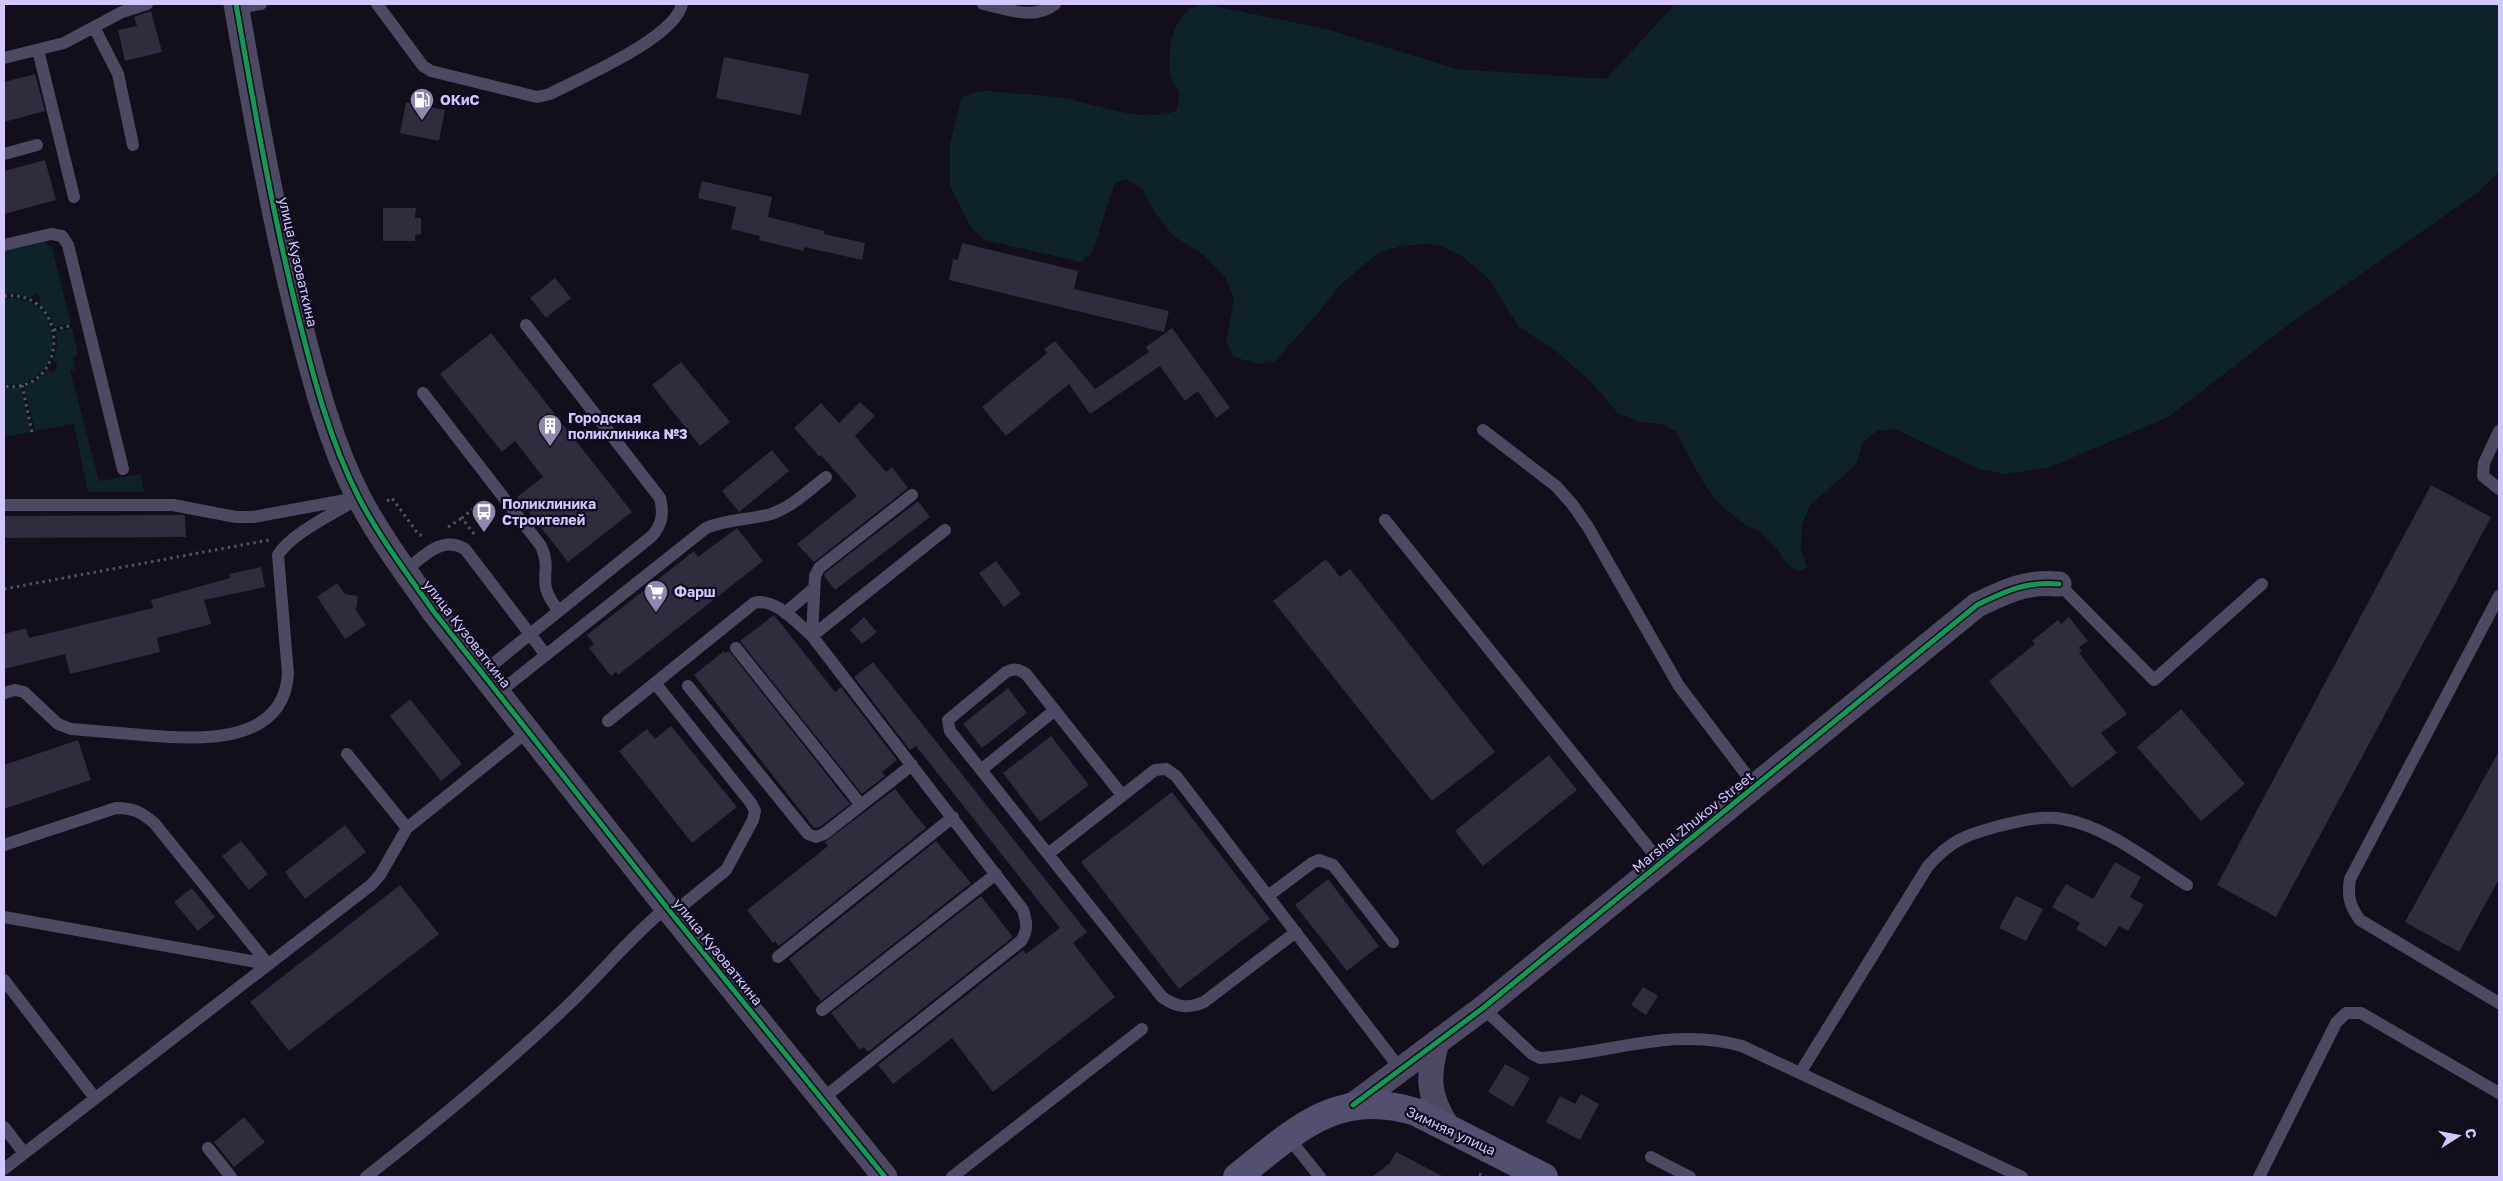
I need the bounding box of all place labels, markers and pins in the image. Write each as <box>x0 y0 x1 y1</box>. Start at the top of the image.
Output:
fuel station icon: ОКиС <box>409 87 435 121</box>
place label: ОКиС <box>440 91 480 108</box>
place label: Городская поликлиника №3 <box>568 409 688 442</box>
building icon: Городская поликлиника №3 <box>537 413 563 447</box>
place label: Поликлиника Строителей <box>502 495 596 528</box>
bus stop icon: Поликлиника Строителей <box>471 499 497 533</box>
supermarket icon: Фарш <box>643 579 669 613</box>
place label: Фарш <box>674 583 716 600</box>

